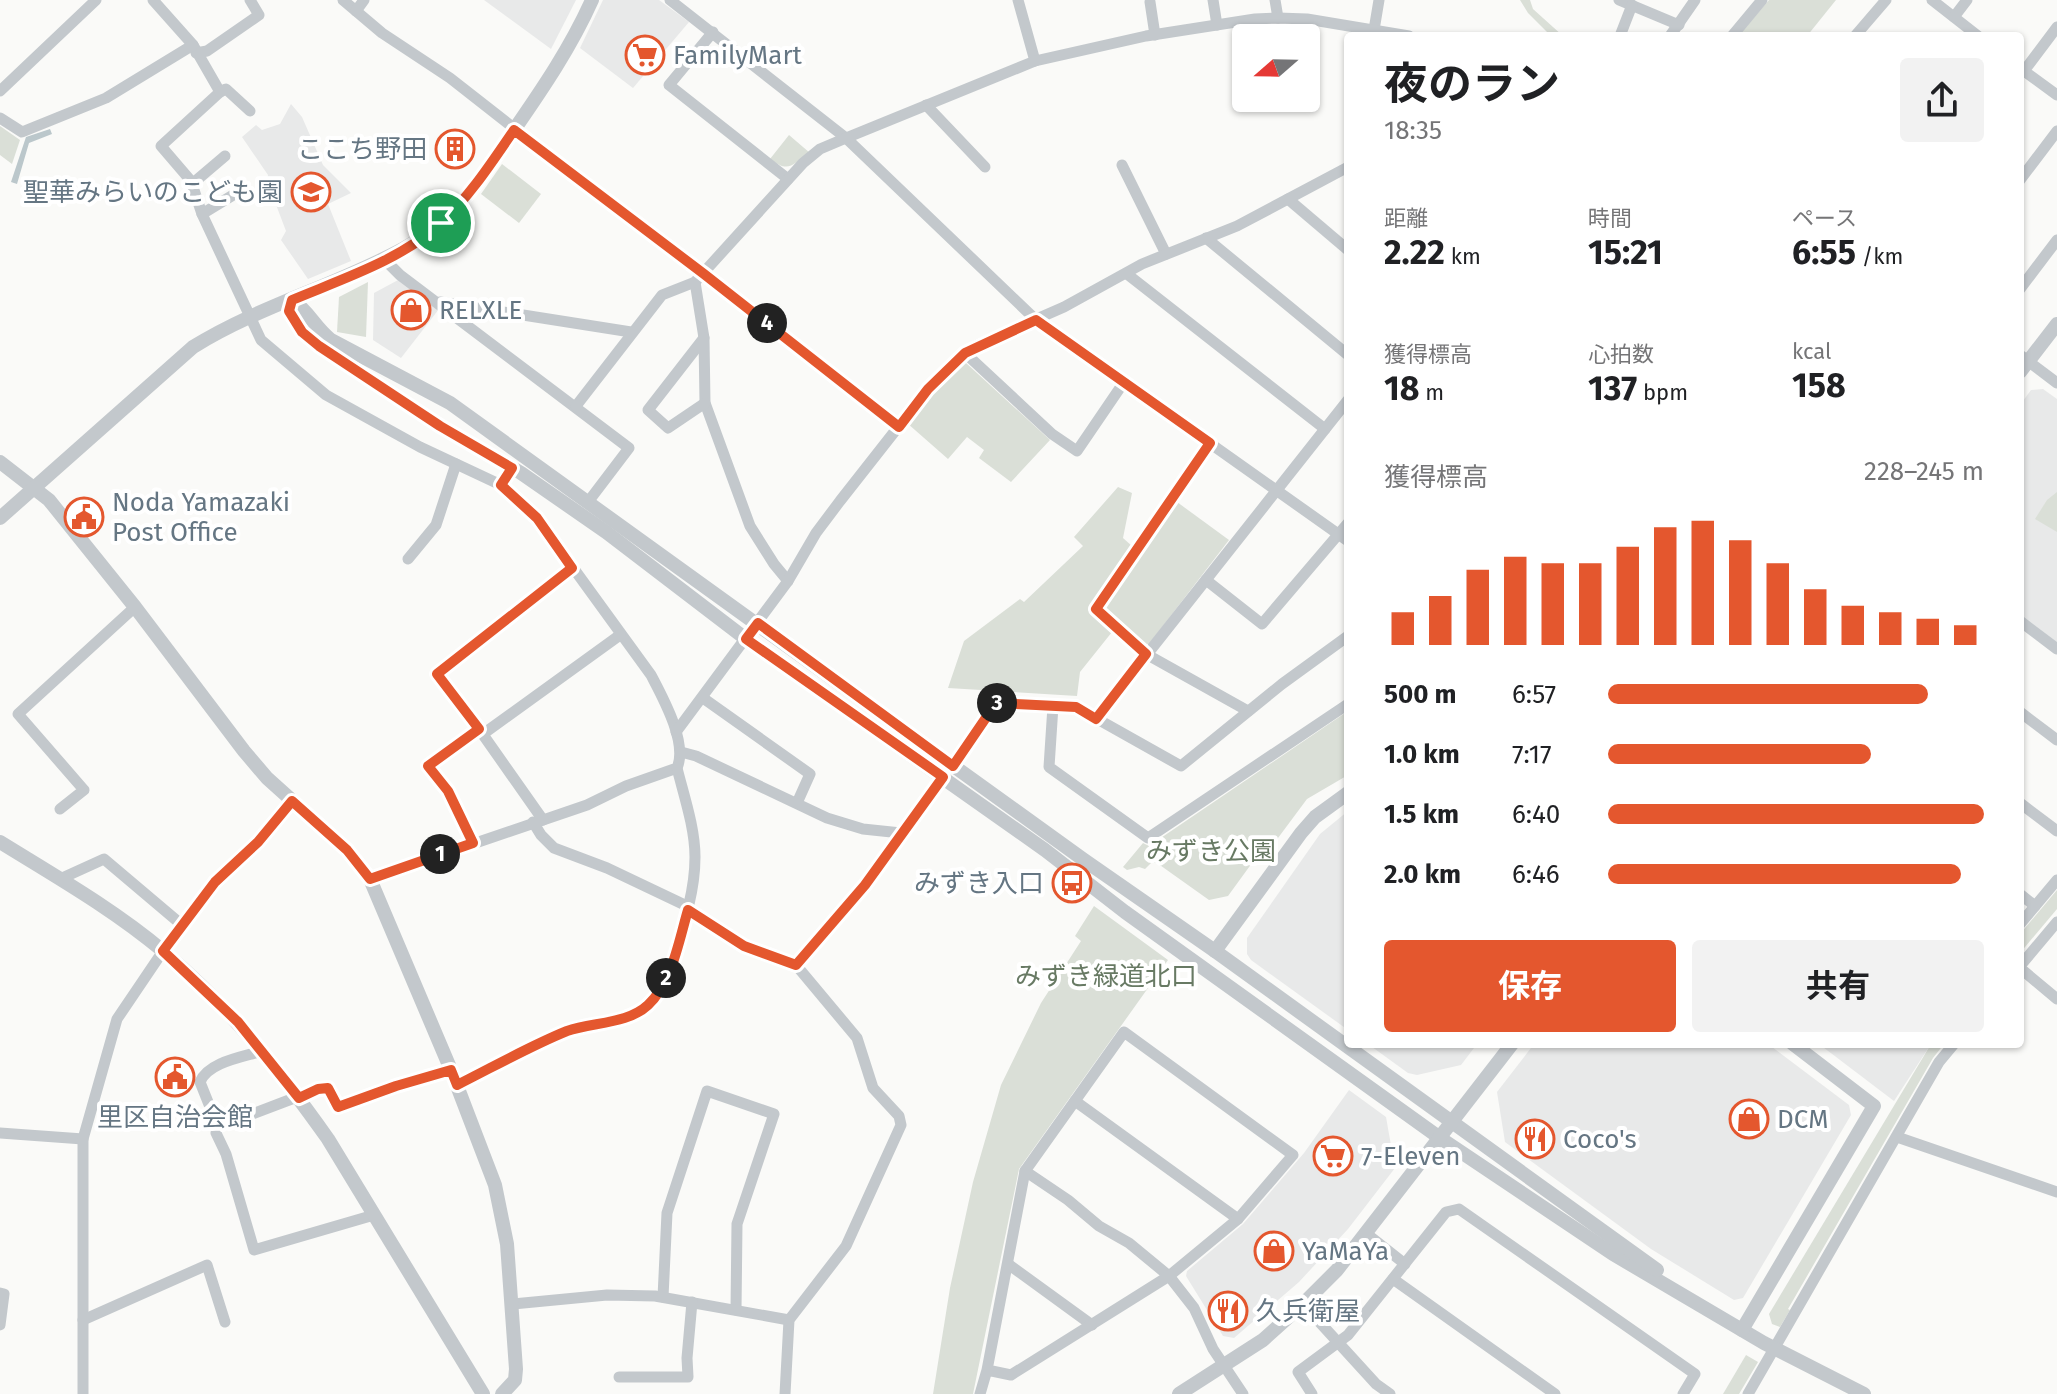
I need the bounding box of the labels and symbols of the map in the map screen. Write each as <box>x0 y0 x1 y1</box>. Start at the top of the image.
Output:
north arrow <box>1232 24 1320 112</box>
supermarket icon: FamilyMart <box>624 34 666 76</box>
place label: FamilyMart <box>673 40 803 71</box>
building icon: ここち野田 <box>434 128 476 170</box>
place label: ここち野田 <box>297 134 427 165</box>
school or university icon: 聖華みらいのこども園 <box>290 171 332 213</box>
place label: 聖華みらいのこども園 <box>23 177 283 208</box>
pin <box>407 189 475 257</box>
shop icon: RELXLE <box>390 289 432 331</box>
place label: RELXLE <box>439 295 523 326</box>
pin: 4 <box>747 303 787 343</box>
place label: Noda Yamazaki Post Office <box>112 487 290 548</box>
public building icon: Noda Yamazaki Post Office <box>63 496 105 538</box>
pin: 3 <box>977 683 1017 723</box>
pin: 1 <box>420 834 460 874</box>
park label: みずき公園 <box>1146 836 1276 867</box>
bus stop icon: みずき入口 <box>1051 862 1093 904</box>
place label: みずき入口 <box>914 868 1044 899</box>
pin: 2 <box>646 958 686 998</box>
park label: みずき緑道北口 <box>1015 961 1197 992</box>
public building icon: 里区自治会館 <box>154 1056 196 1098</box>
shop icon: DCM <box>1728 1098 1770 1140</box>
place label: 里区自治会館 <box>97 1102 253 1133</box>
place label: DCM <box>1777 1104 1828 1135</box>
restaurant icon: Coco's <box>1514 1118 1556 1160</box>
place label: Coco's <box>1563 1124 1637 1155</box>
supermarket icon: 7-Eleven <box>1312 1135 1354 1177</box>
place label: 7-Eleven <box>1361 1141 1460 1172</box>
shop icon: YaMaYa <box>1253 1230 1295 1272</box>
place label: YaMaYa <box>1302 1236 1389 1267</box>
restaurant icon: 久兵衛屋 <box>1207 1290 1249 1332</box>
place label: 久兵衛屋 <box>1256 1296 1360 1327</box>

